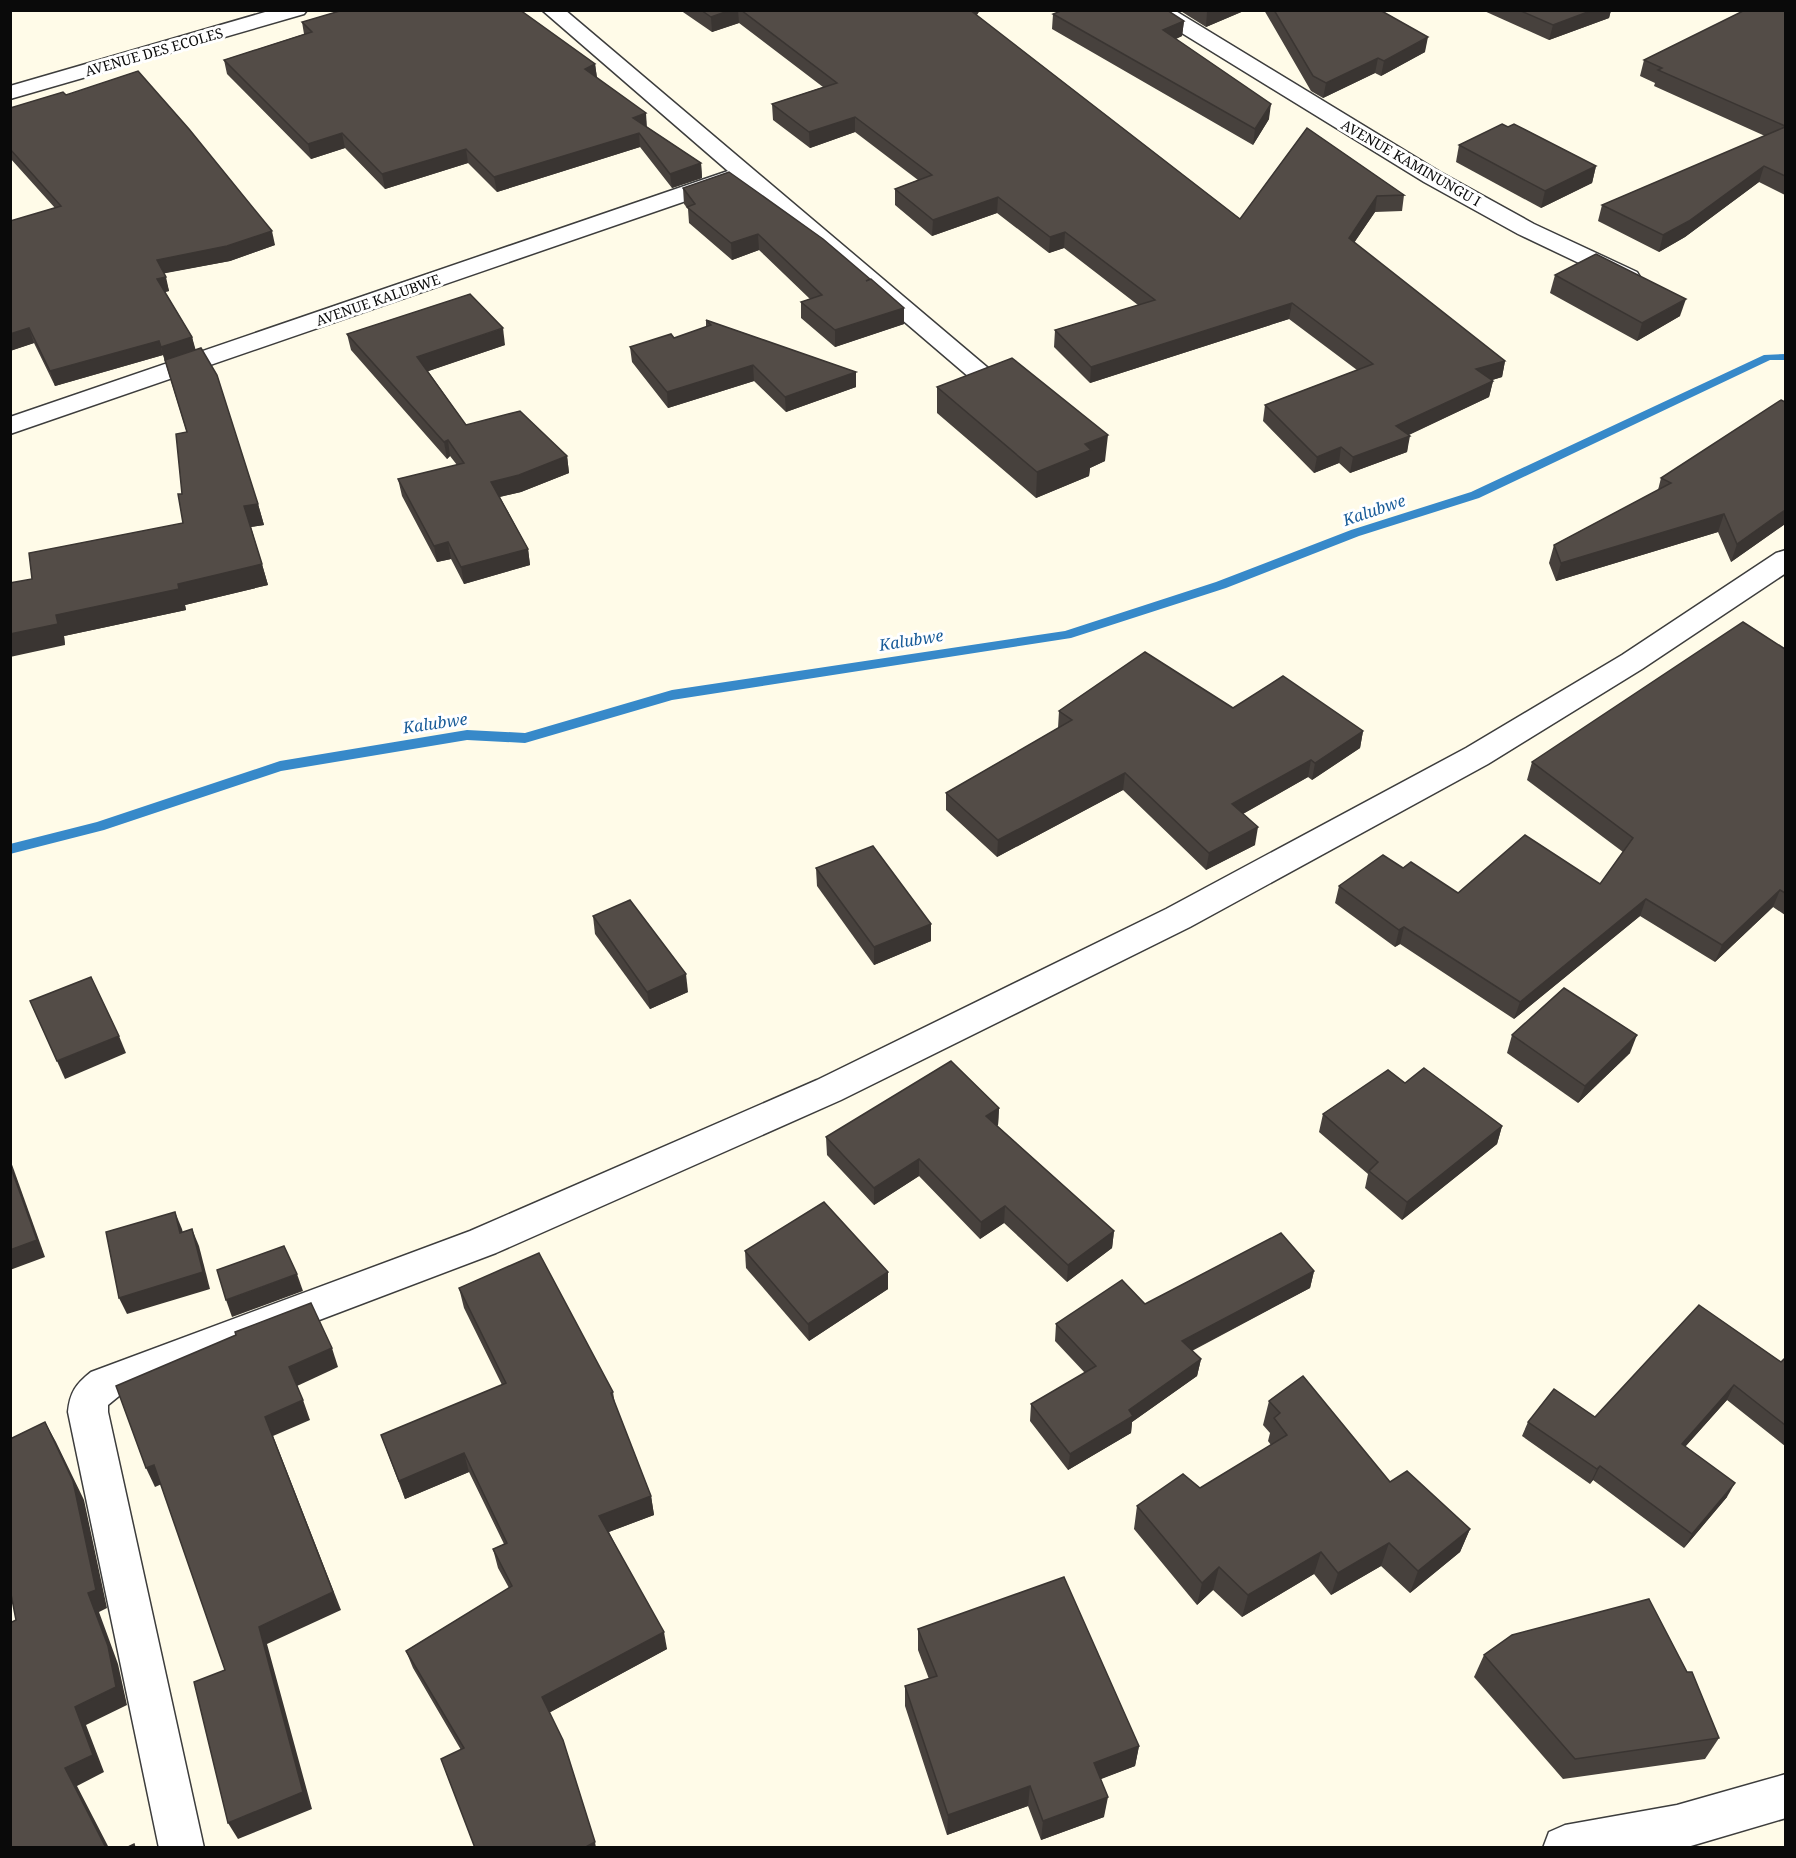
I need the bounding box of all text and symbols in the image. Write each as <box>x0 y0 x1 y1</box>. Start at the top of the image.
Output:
street label: AVENUE DES ECOLES <box>83 23 225 80</box>
street label: AVENUE KAMINUNGU I <box>1338 115 1484 210</box>
street label: AVENUE KALUBWE <box>313 269 443 330</box>
water label: Kalubwe <box>1339 489 1408 531</box>
water label: Kalubwe <box>876 624 945 656</box>
water label: Kalubwe <box>400 708 469 739</box>

